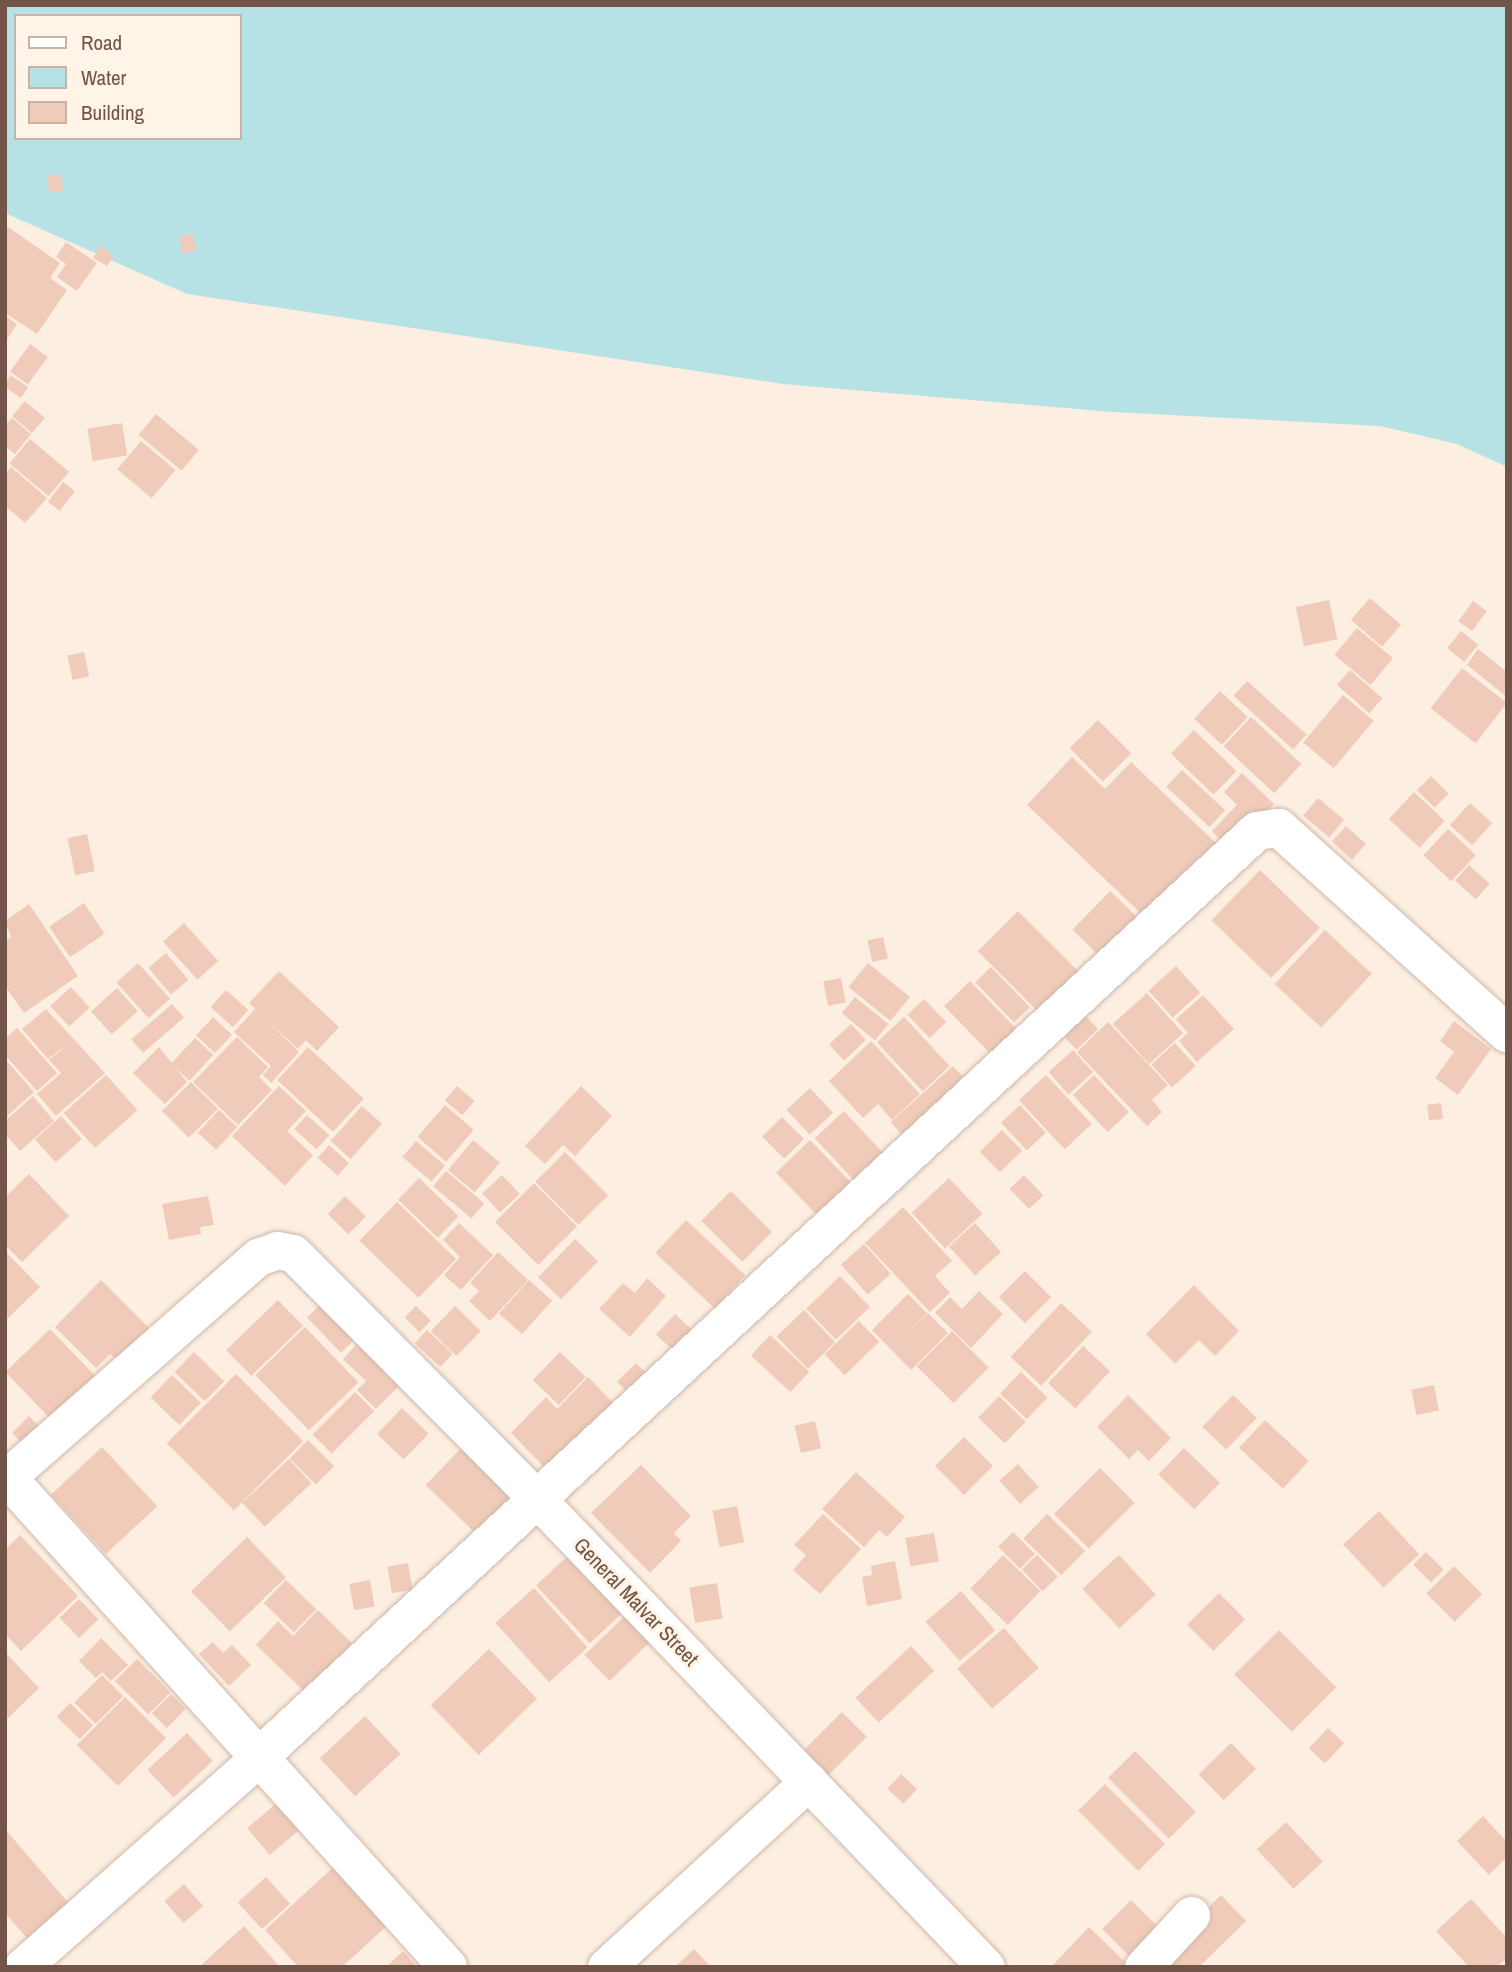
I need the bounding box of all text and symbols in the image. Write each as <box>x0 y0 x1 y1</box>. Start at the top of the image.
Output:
legend <box>14 14 242 140</box>
text: Road <box>81 28 122 57</box>
text: Water <box>81 63 126 92</box>
text: Building <box>81 98 144 127</box>
street label: General Malvar Street <box>568 1533 704 1671</box>

